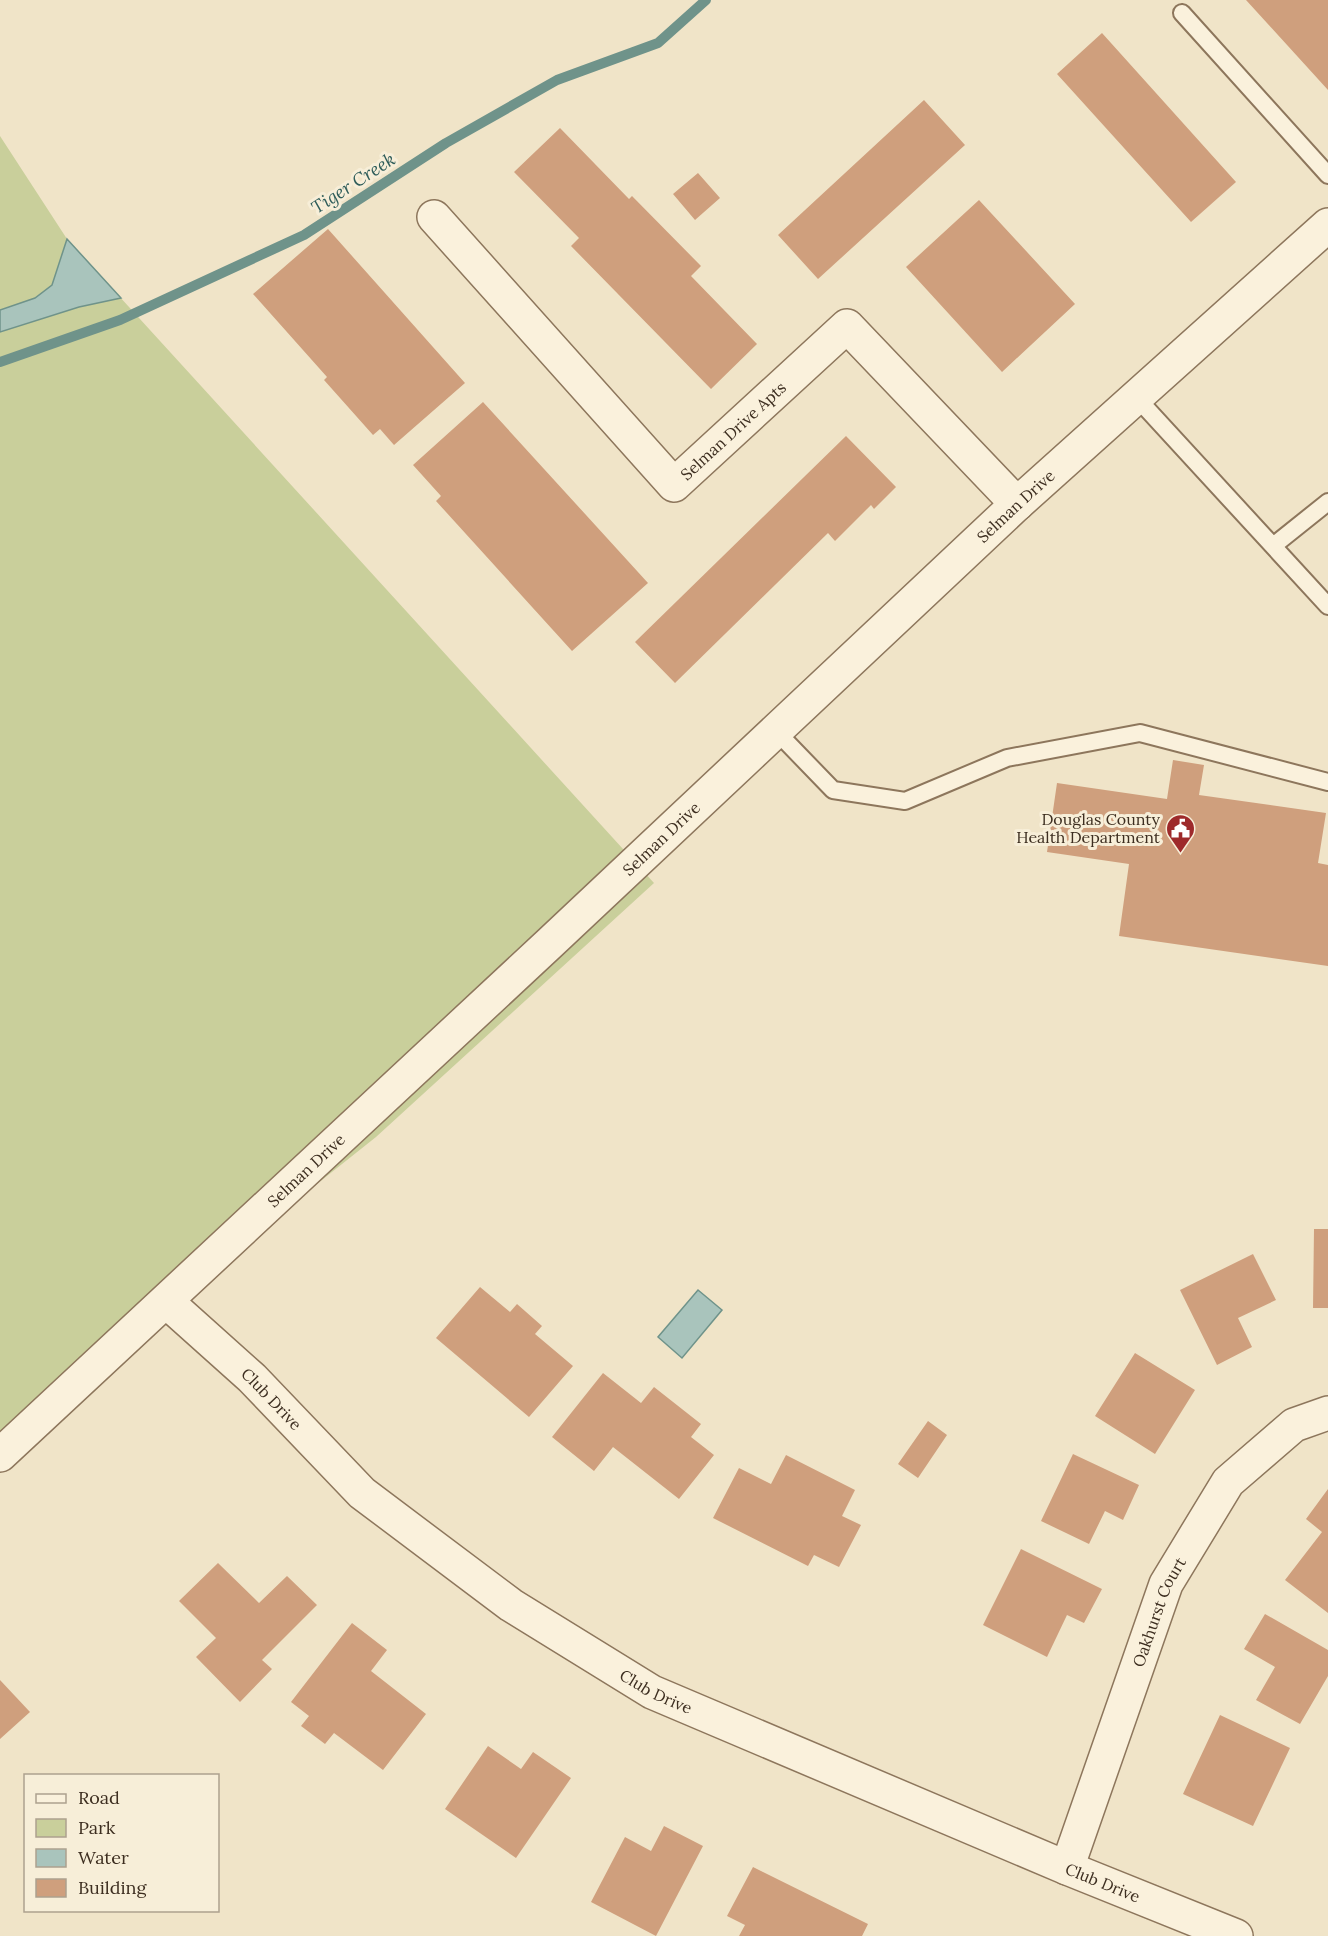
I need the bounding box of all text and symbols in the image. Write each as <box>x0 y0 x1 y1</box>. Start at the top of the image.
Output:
water label: Tiger Creek <box>307 147 399 219</box>
street label: Selman Drive Apts <box>676 377 790 484</box>
street label: Selman Drive <box>972 465 1059 547</box>
street label: Selman Drive <box>618 797 704 880</box>
place label: Douglas County Health Department <box>1016 809 1161 847</box>
public building icon: Douglas County Health Department <box>1165 812 1197 854</box>
street label: Selman Drive <box>263 1129 349 1211</box>
street label: Club Drive <box>237 1363 306 1434</box>
street label: Oakhurst Court <box>1128 1553 1190 1670</box>
street label: Club Drive <box>616 1665 696 1718</box>
legend <box>24 1774 219 1912</box>
text: Road <box>78 1786 120 1809</box>
text: Park <box>78 1816 116 1839</box>
text: Water <box>78 1846 129 1869</box>
street label: Club Drive <box>1063 1858 1143 1906</box>
text: Building <box>78 1876 148 1899</box>

